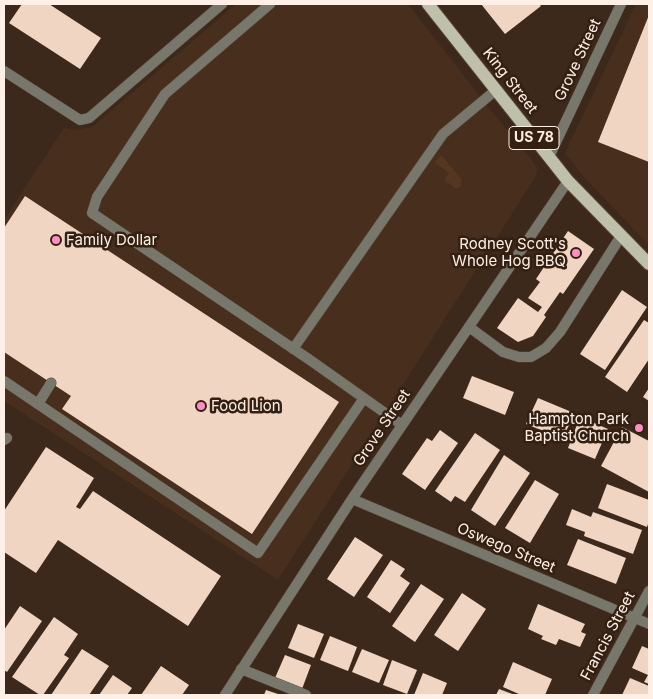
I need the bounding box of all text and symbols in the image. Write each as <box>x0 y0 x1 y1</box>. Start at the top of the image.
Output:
street label: Grove Street <box>551 16 605 104</box>
street label: King Street <box>479 45 541 117</box>
road number: US 78 <box>509 126 559 150</box>
place label: Family Dollar <box>66 231 157 249</box>
marker: Family Dollar <box>50 234 62 246</box>
place label: Rodney Scott's Whole Hog BBQ <box>452 235 566 270</box>
marker: Rodney Scott's Whole Hog BBQ <box>570 247 582 259</box>
street label: Grove Street <box>350 386 414 470</box>
place label: Food Lion <box>211 397 281 415</box>
marker: Food Lion <box>195 400 207 412</box>
place label: Hampton Park Baptist Church <box>524 410 629 445</box>
marker: Hampton Park Baptist Church <box>633 422 645 434</box>
street label: Oswego Street <box>454 519 558 577</box>
street label: Francis Street <box>577 589 639 683</box>

